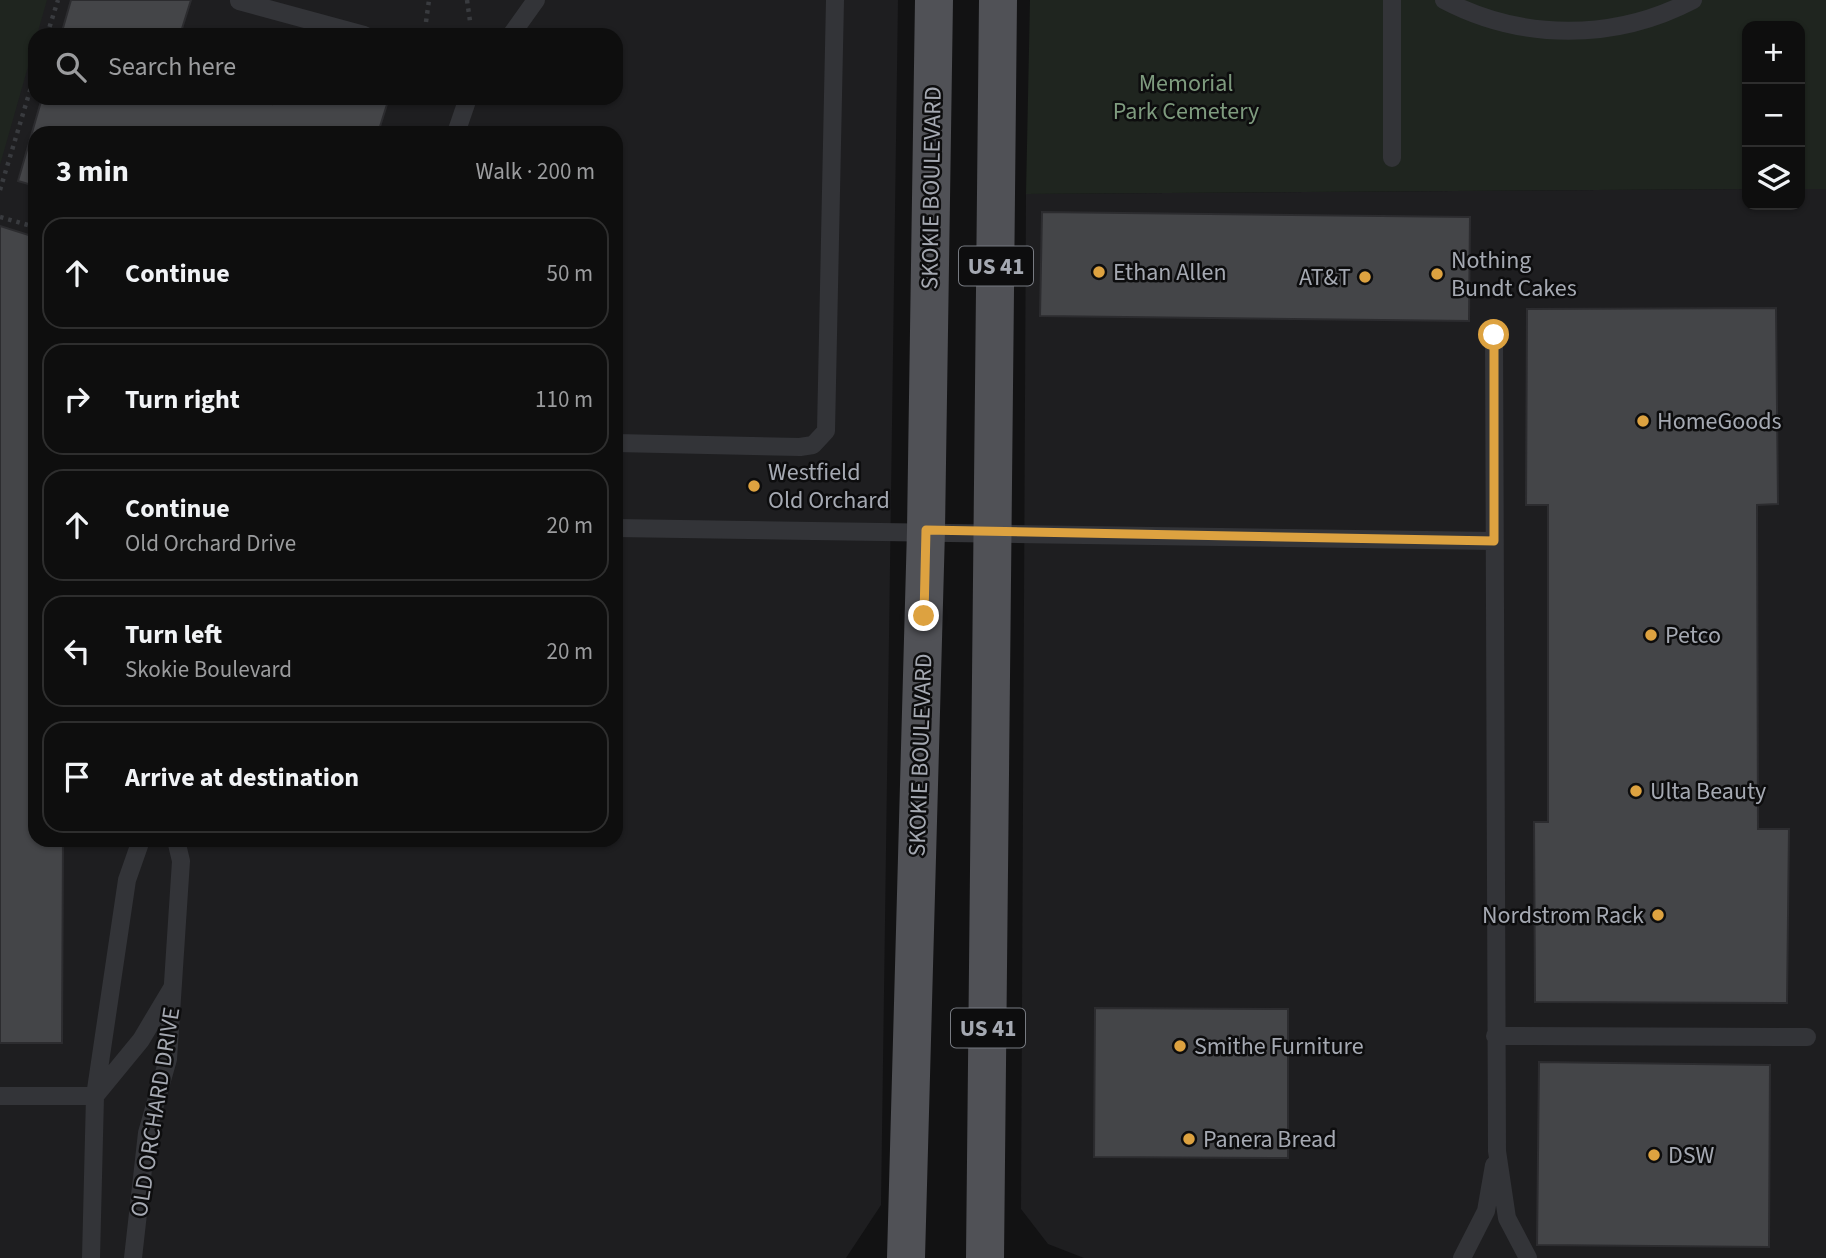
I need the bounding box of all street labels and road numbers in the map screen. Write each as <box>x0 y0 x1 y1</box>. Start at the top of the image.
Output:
street label: SKOKIE BOULEVARD <box>912 86 951 290</box>
road number: US 41 <box>959 246 1033 286</box>
street label: SKOKIE BOULEVARD <box>899 653 942 857</box>
street label: OLD ORCHARD DRIVE <box>122 1005 189 1220</box>
road number: US 41 <box>951 1009 1025 1048</box>

